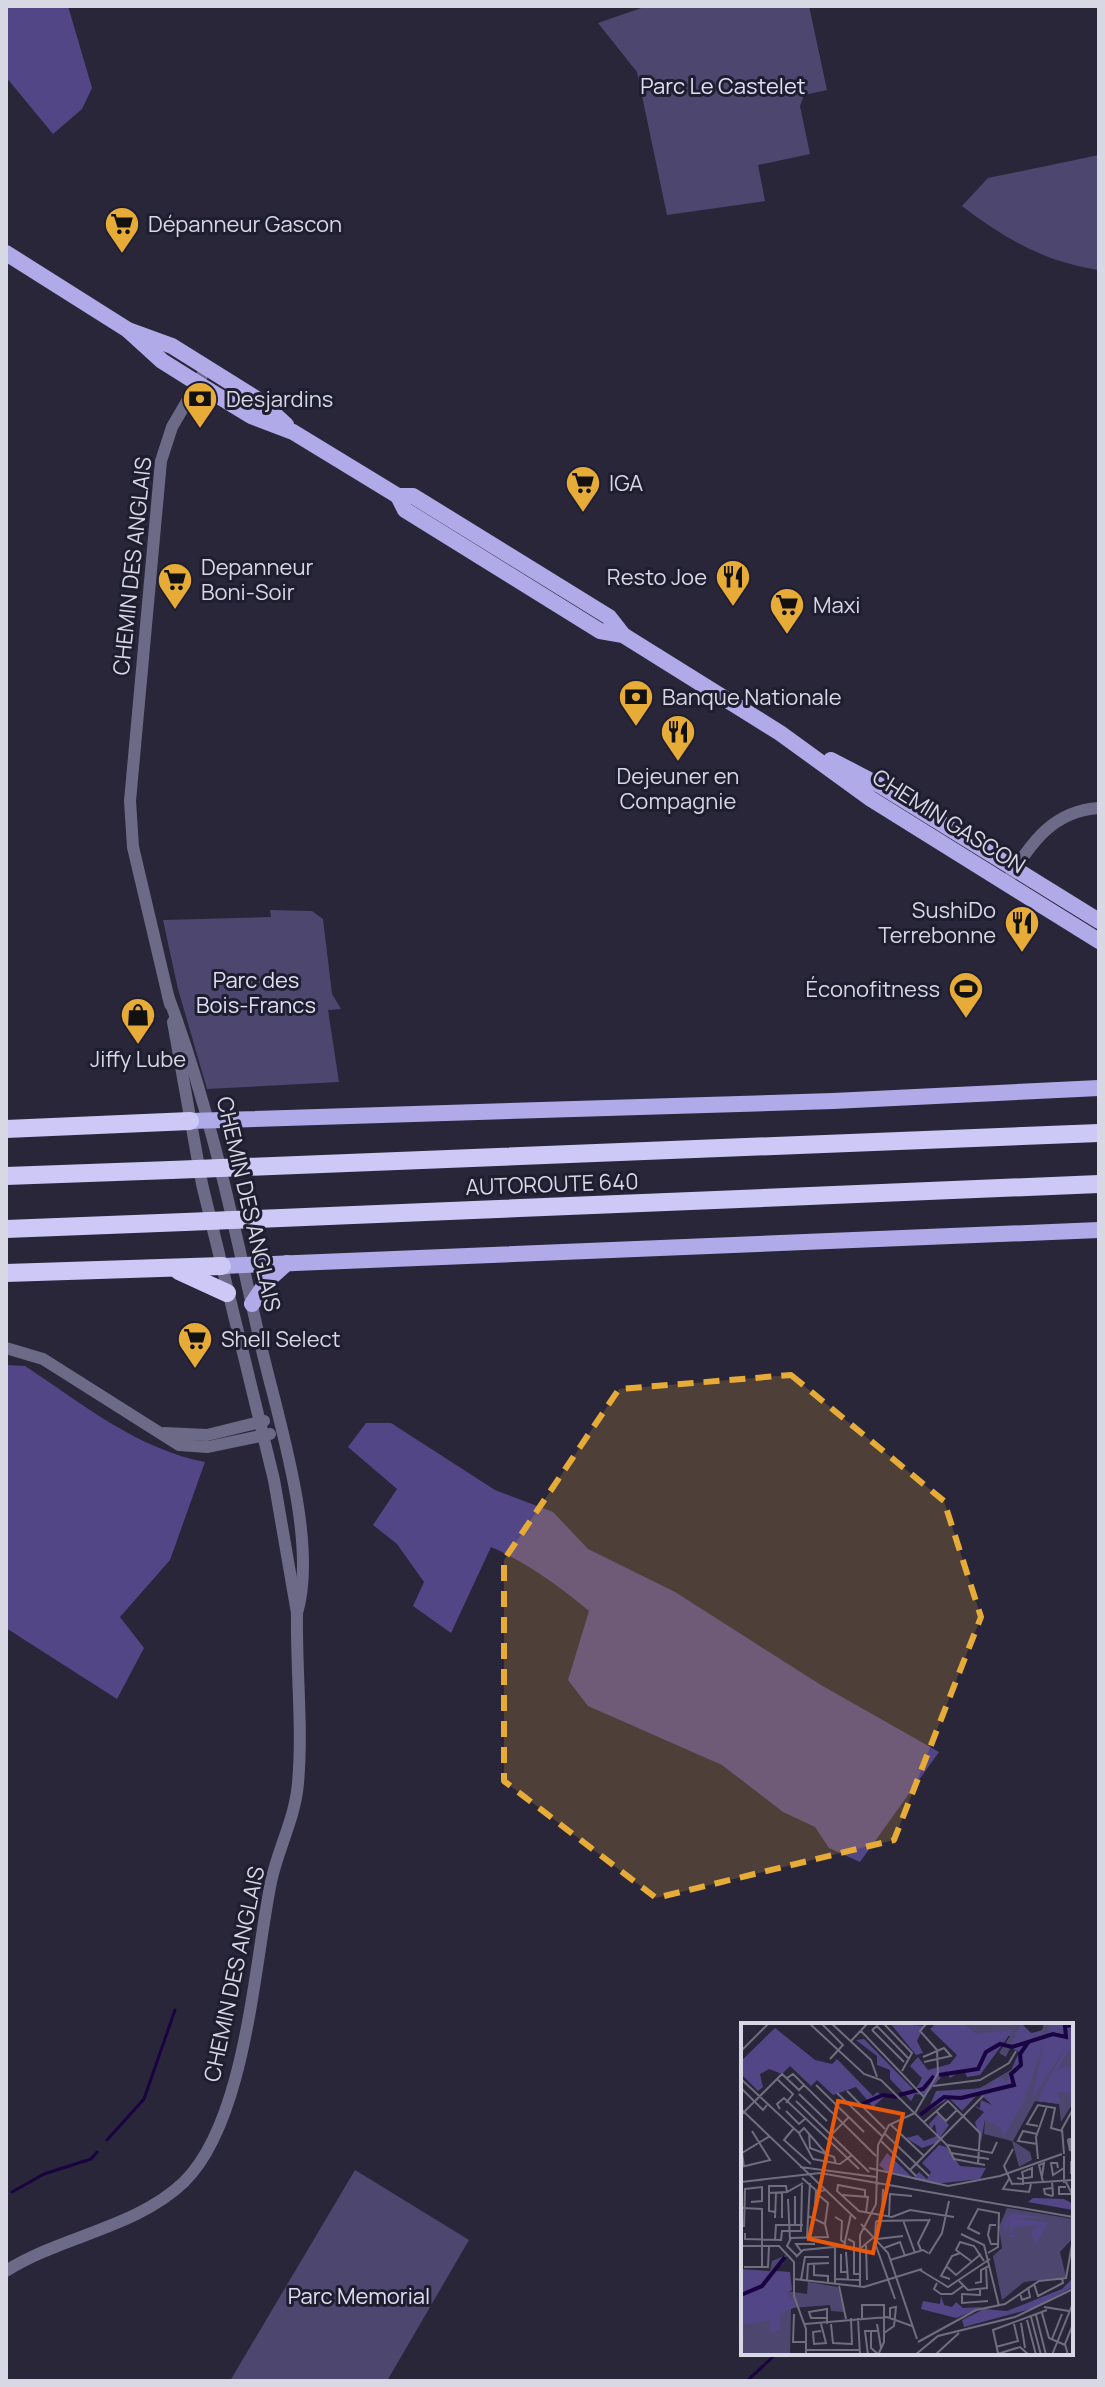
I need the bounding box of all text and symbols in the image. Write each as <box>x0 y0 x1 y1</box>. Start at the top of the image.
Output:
park label: Parc Le Castelet <box>640 71 806 101</box>
supermarket icon: Dépanneur Gascon <box>103 205 141 255</box>
place label: Dépanneur Gascon <box>148 209 342 239</box>
bank icon: Desjardins <box>181 380 219 430</box>
place label: Desjardins <box>226 384 333 414</box>
street label: CHEMIN DES ANGLAIS <box>106 455 158 677</box>
supermarket icon: IGA <box>564 464 602 514</box>
place label: IGA <box>609 468 643 498</box>
place label: Depanneur Boni-Soir <box>201 552 314 607</box>
restaurant icon: Resto Joe <box>714 558 752 608</box>
supermarket icon: Depanneur Boni-Soir <box>156 561 194 611</box>
place label: Resto Joe <box>607 562 707 592</box>
supermarket icon: Maxi <box>768 586 806 636</box>
place label: Maxi <box>813 590 860 620</box>
bank icon: Banque Nationale <box>617 678 655 728</box>
place label: Banque Nationale <box>662 682 842 712</box>
restaurant icon: Dejeuner en Compagnie <box>659 713 697 763</box>
place label: Dejeuner en Compagnie <box>617 761 739 816</box>
street label: CHEMIN GASCON <box>867 762 1031 880</box>
place label: SushiDo Terrebonne <box>878 895 996 950</box>
restaurant icon: SushiDo Terrebonne <box>1003 904 1041 954</box>
park label: Parc des Bois-Francs <box>196 965 316 1020</box>
sports icon: Éconofitness <box>947 970 985 1020</box>
place label: Éconofitness <box>806 974 940 1004</box>
shop icon: Jiffy Lube <box>119 996 157 1046</box>
place label: Jiffy Lube <box>90 1044 186 1074</box>
street label: CHEMIN DES ANGLAIS <box>210 1094 288 1314</box>
street label: AUTOROUTE 640 <box>465 1166 639 1202</box>
supermarket icon: Shell Select <box>176 1320 214 1370</box>
place label: Shell Select <box>221 1324 341 1354</box>
street label: CHEMIN DES ANGLAIS <box>197 1864 271 2084</box>
inset map <box>741 2023 1073 2355</box>
park label: Parc Memorial <box>288 2281 430 2311</box>

